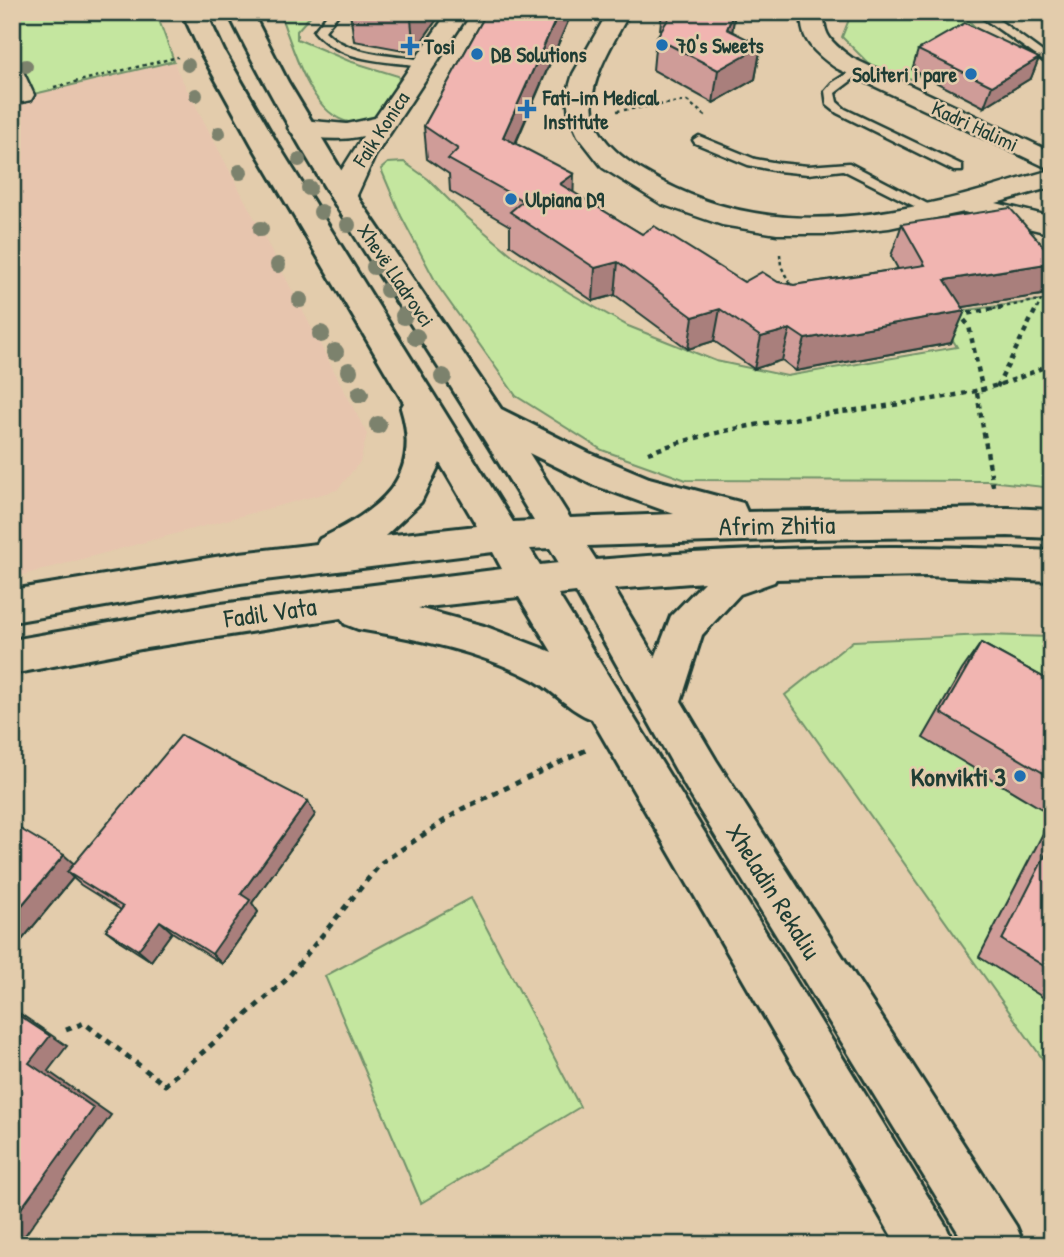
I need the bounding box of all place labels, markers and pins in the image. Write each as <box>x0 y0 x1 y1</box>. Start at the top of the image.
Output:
place label: 70's Sweets <box>675 31 764 60</box>
place label: Tosi <box>423 32 455 61</box>
marker: 70's Sweets <box>654 37 670 53</box>
marker: Tosi <box>402 38 418 54</box>
place label: DB Solutions <box>491 40 587 69</box>
marker: DB Solutions <box>469 46 485 62</box>
place label: Soliteri i pare <box>852 60 958 90</box>
marker: Soliteri i pare <box>963 66 979 82</box>
place label: Fati-im Medical Institute <box>542 83 659 136</box>
marker: Fati-im Medical Institute <box>517 99 537 119</box>
place label: Ulpiana D9 <box>525 185 605 215</box>
marker: Ulpiana D9 <box>503 191 519 207</box>
place label: Konvikti 3 <box>911 759 1006 794</box>
marker: Konvikti 3 <box>1012 768 1028 784</box>

